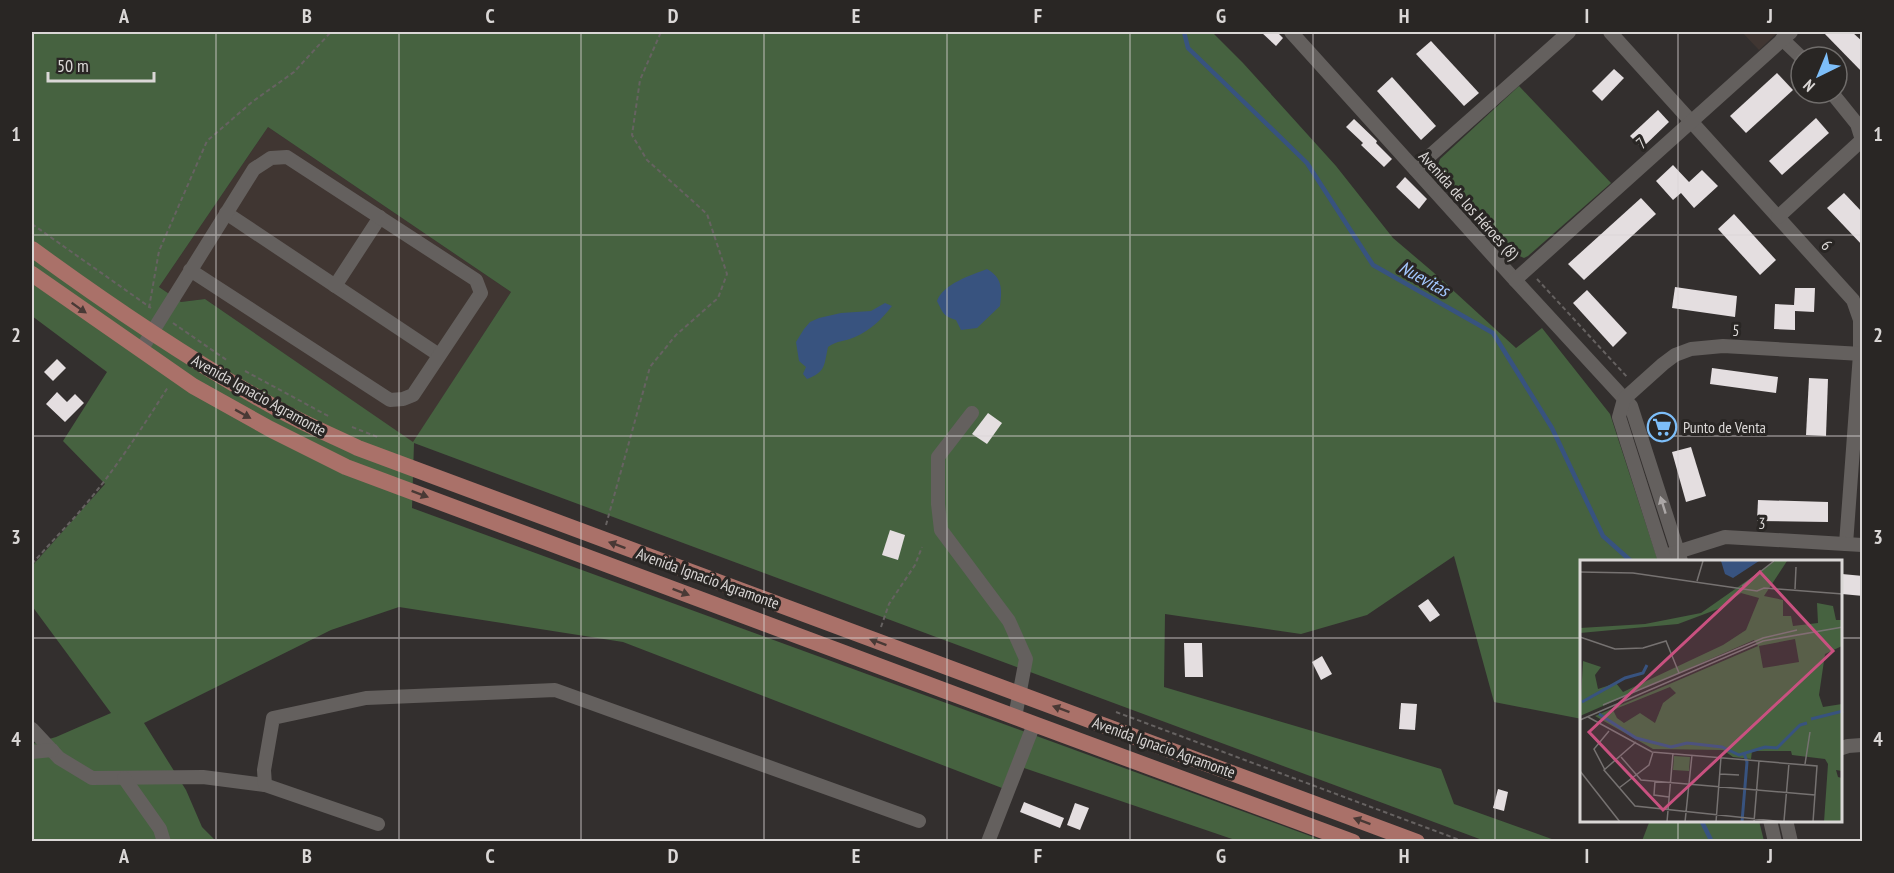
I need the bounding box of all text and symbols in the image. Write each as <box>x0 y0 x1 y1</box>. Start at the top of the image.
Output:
text: A <box>118 3 130 29</box>
text: B <box>302 3 312 29</box>
text: C <box>485 3 495 29</box>
text: D <box>668 3 679 29</box>
text: E <box>852 3 860 29</box>
text: F <box>1034 3 1042 29</box>
text: G <box>1216 3 1226 29</box>
text: H <box>1399 3 1409 29</box>
text: I <box>1585 3 1589 29</box>
text: J <box>1766 3 1773 29</box>
scale bar <box>48 45 154 83</box>
north arrow <box>1789 45 1849 105</box>
text: 50 m <box>57 54 89 77</box>
text: N <box>1799 76 1819 96</box>
text: 1 <box>11 121 21 147</box>
text: 1 <box>1873 121 1883 147</box>
street label: 7 <box>1632 133 1650 153</box>
street label: Avenida de los Héroes (8) <box>1415 146 1523 264</box>
street label: 6 <box>1817 236 1837 254</box>
water label: Nuevitas <box>1395 255 1455 303</box>
one-way arrow <box>71 302 87 314</box>
street label: 5 <box>1732 320 1740 340</box>
text: 2 <box>11 322 21 348</box>
text: 2 <box>1873 322 1883 348</box>
street label: Avenida Ignacio Agramonte <box>188 350 330 440</box>
one-way arrow <box>234 409 251 419</box>
supermarket icon: Punto de Venta <box>1646 411 1678 443</box>
place label: Punto de Venta <box>1683 417 1766 437</box>
one-way arrow <box>411 490 429 500</box>
one-way arrow <box>1658 496 1667 514</box>
street label: 3 <box>1758 513 1766 533</box>
text: 3 <box>11 524 21 550</box>
text: 3 <box>1873 524 1883 550</box>
one-way arrow <box>608 539 626 549</box>
street label: Avenida Ignacio Agramonte <box>634 543 782 613</box>
inset map <box>1580 560 1843 822</box>
one-way arrow <box>672 588 690 597</box>
one-way arrow <box>869 636 887 646</box>
one-way arrow <box>1052 704 1070 714</box>
street label: Avenida Ignacio Agramonte <box>1090 712 1238 782</box>
text: 4 <box>11 726 21 752</box>
text: 4 <box>1873 726 1883 752</box>
one-way arrow <box>1353 816 1371 825</box>
text: A <box>118 843 130 869</box>
text: B <box>302 843 312 869</box>
text: C <box>485 843 495 869</box>
text: D <box>668 843 679 869</box>
text: E <box>852 843 860 869</box>
text: F <box>1034 843 1042 869</box>
text: G <box>1216 843 1226 869</box>
text: H <box>1399 843 1409 869</box>
text: I <box>1585 843 1589 869</box>
text: J <box>1766 843 1773 869</box>

